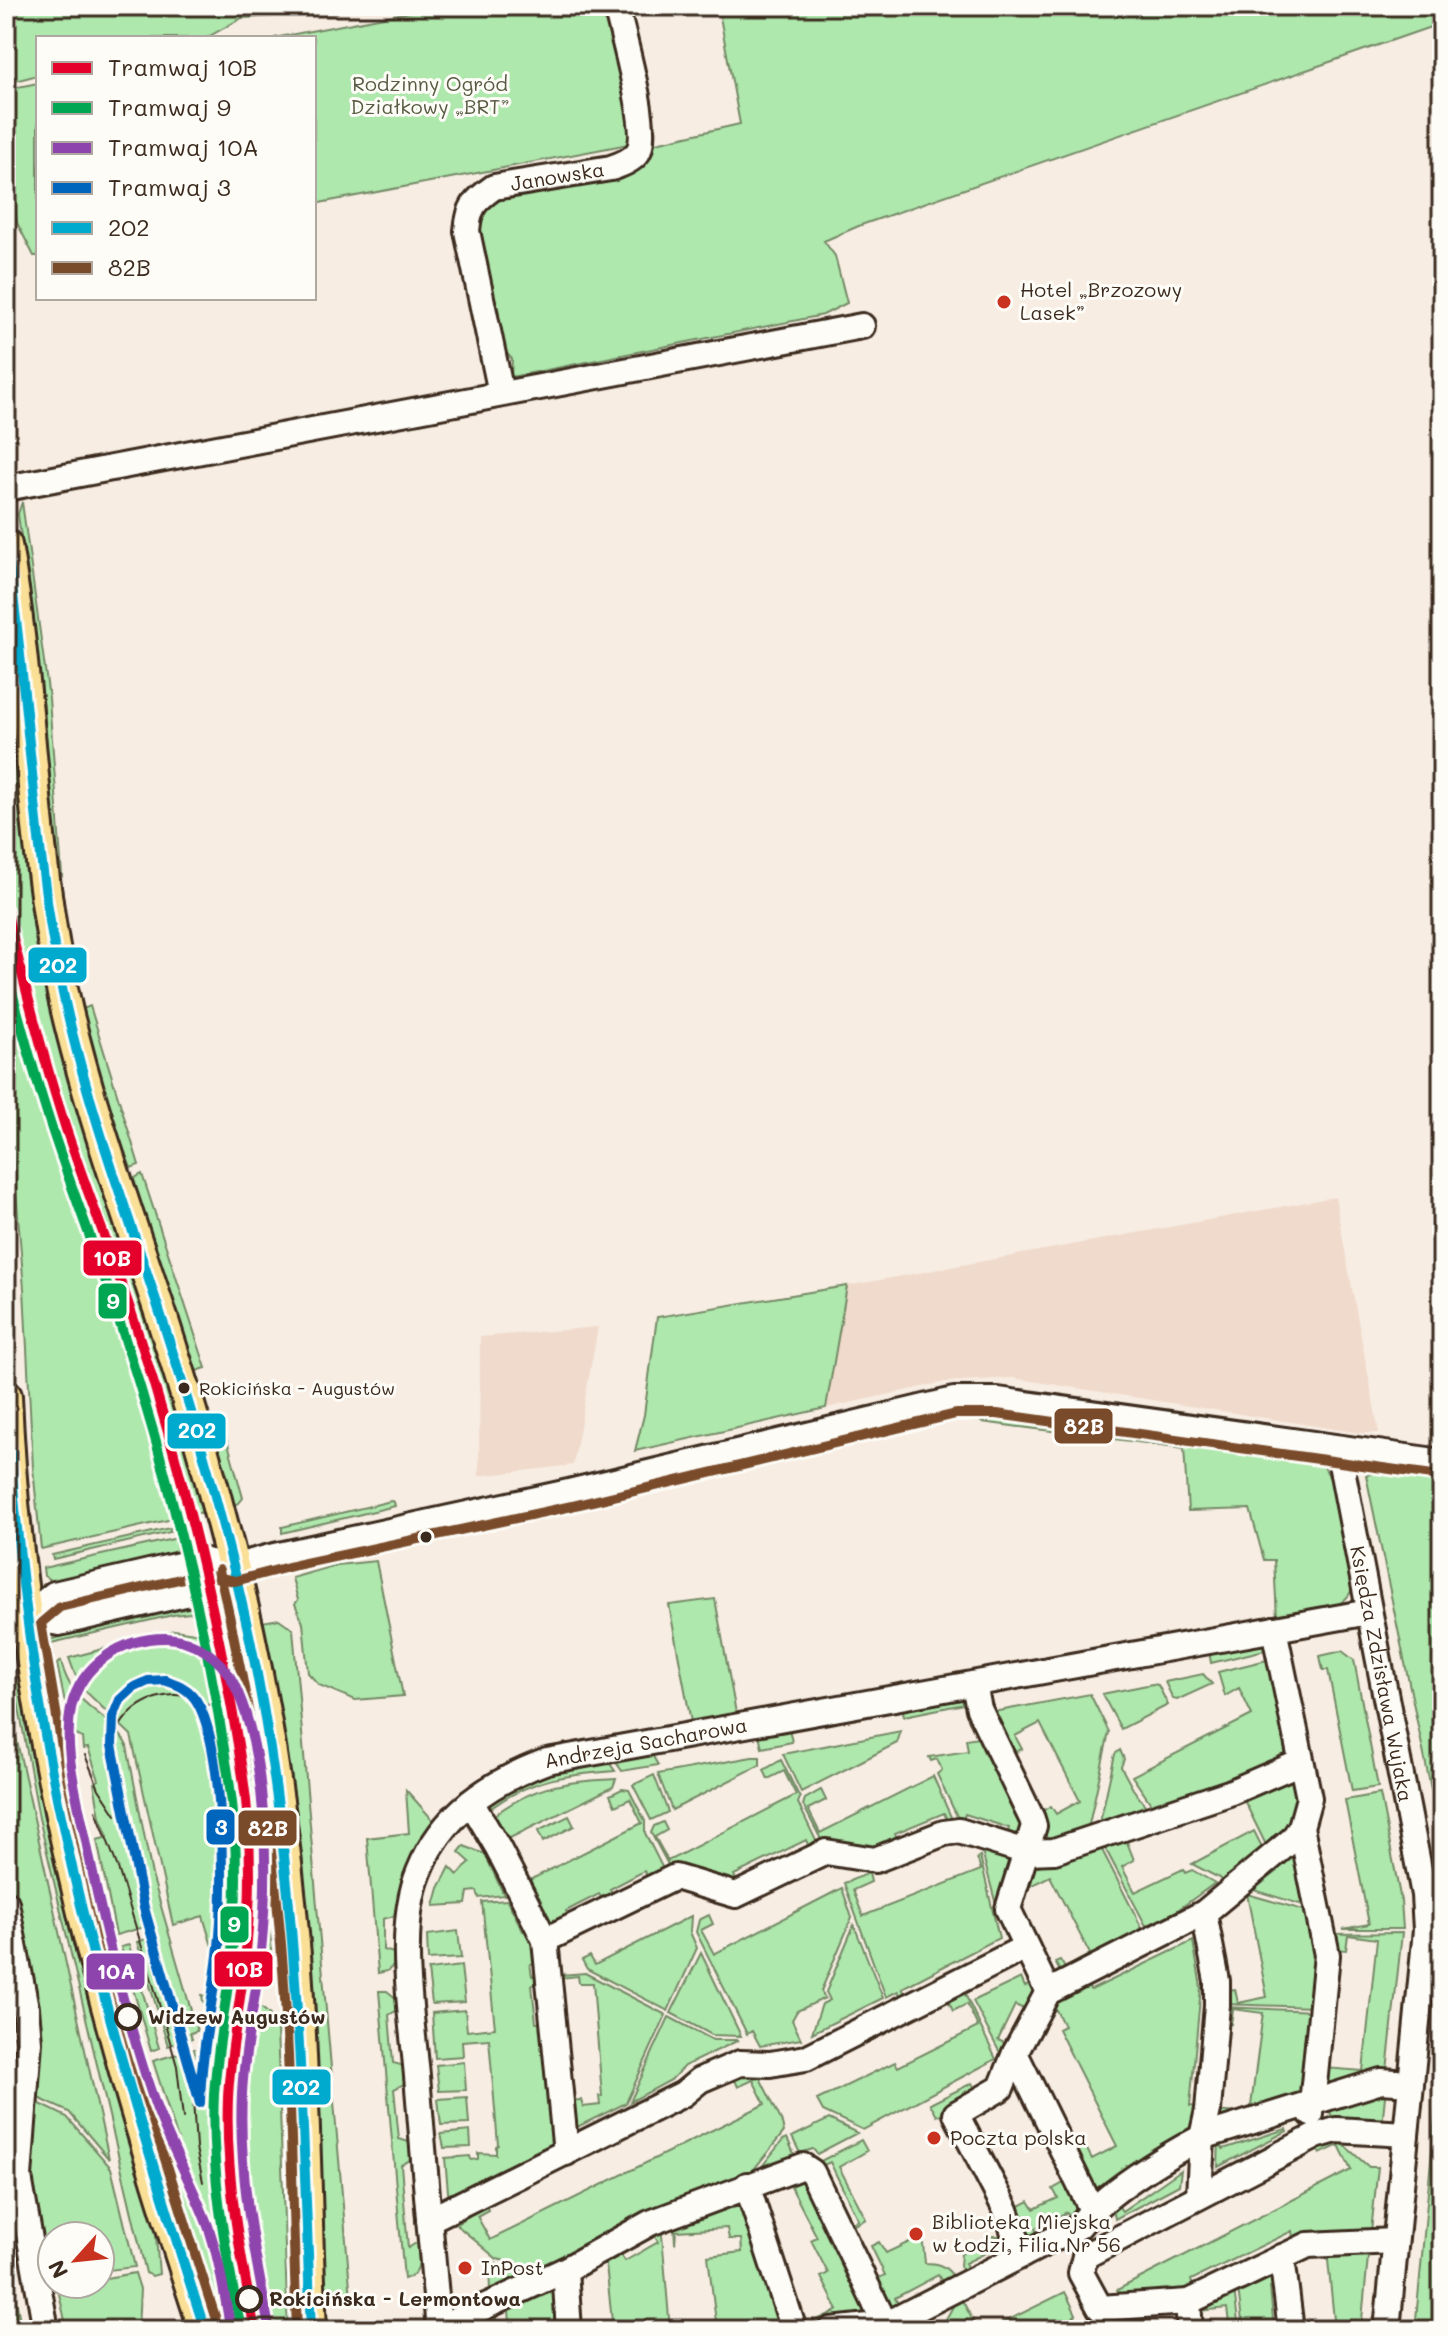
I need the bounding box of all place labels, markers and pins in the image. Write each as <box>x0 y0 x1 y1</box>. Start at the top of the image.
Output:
place label: Hotel „Brzozowy Lasek” <box>1020 276 1182 325</box>
marker: Hotel „Brzozowy Lasek” <box>995 293 1013 311</box>
place label: Rokicińska - Augustów <box>199 1376 395 1400</box>
marker: Rokicińska - Augustów <box>176 1380 192 1396</box>
unlabelled marker <box>418 1529 434 1545</box>
place label: Widzew Augustów <box>148 2003 326 2029</box>
marker: Widzew Augustów <box>115 2004 141 2030</box>
place label: Poczta polska <box>950 2124 1087 2150</box>
marker: Poczta polska <box>925 2129 943 2147</box>
place label: Biblioteka Miejska w Łodzi, Filia Nr 56 <box>932 2208 1121 2257</box>
marker: Biblioteka Miejska w Łodzi, Filia Nr 56 <box>907 2225 925 2243</box>
place label: InPost <box>481 2254 543 2280</box>
marker: InPost <box>456 2259 474 2277</box>
place label: Rokicińska - Lermontowa <box>269 2285 521 2311</box>
marker: Rokicińska - Lermontowa <box>236 2286 262 2312</box>

